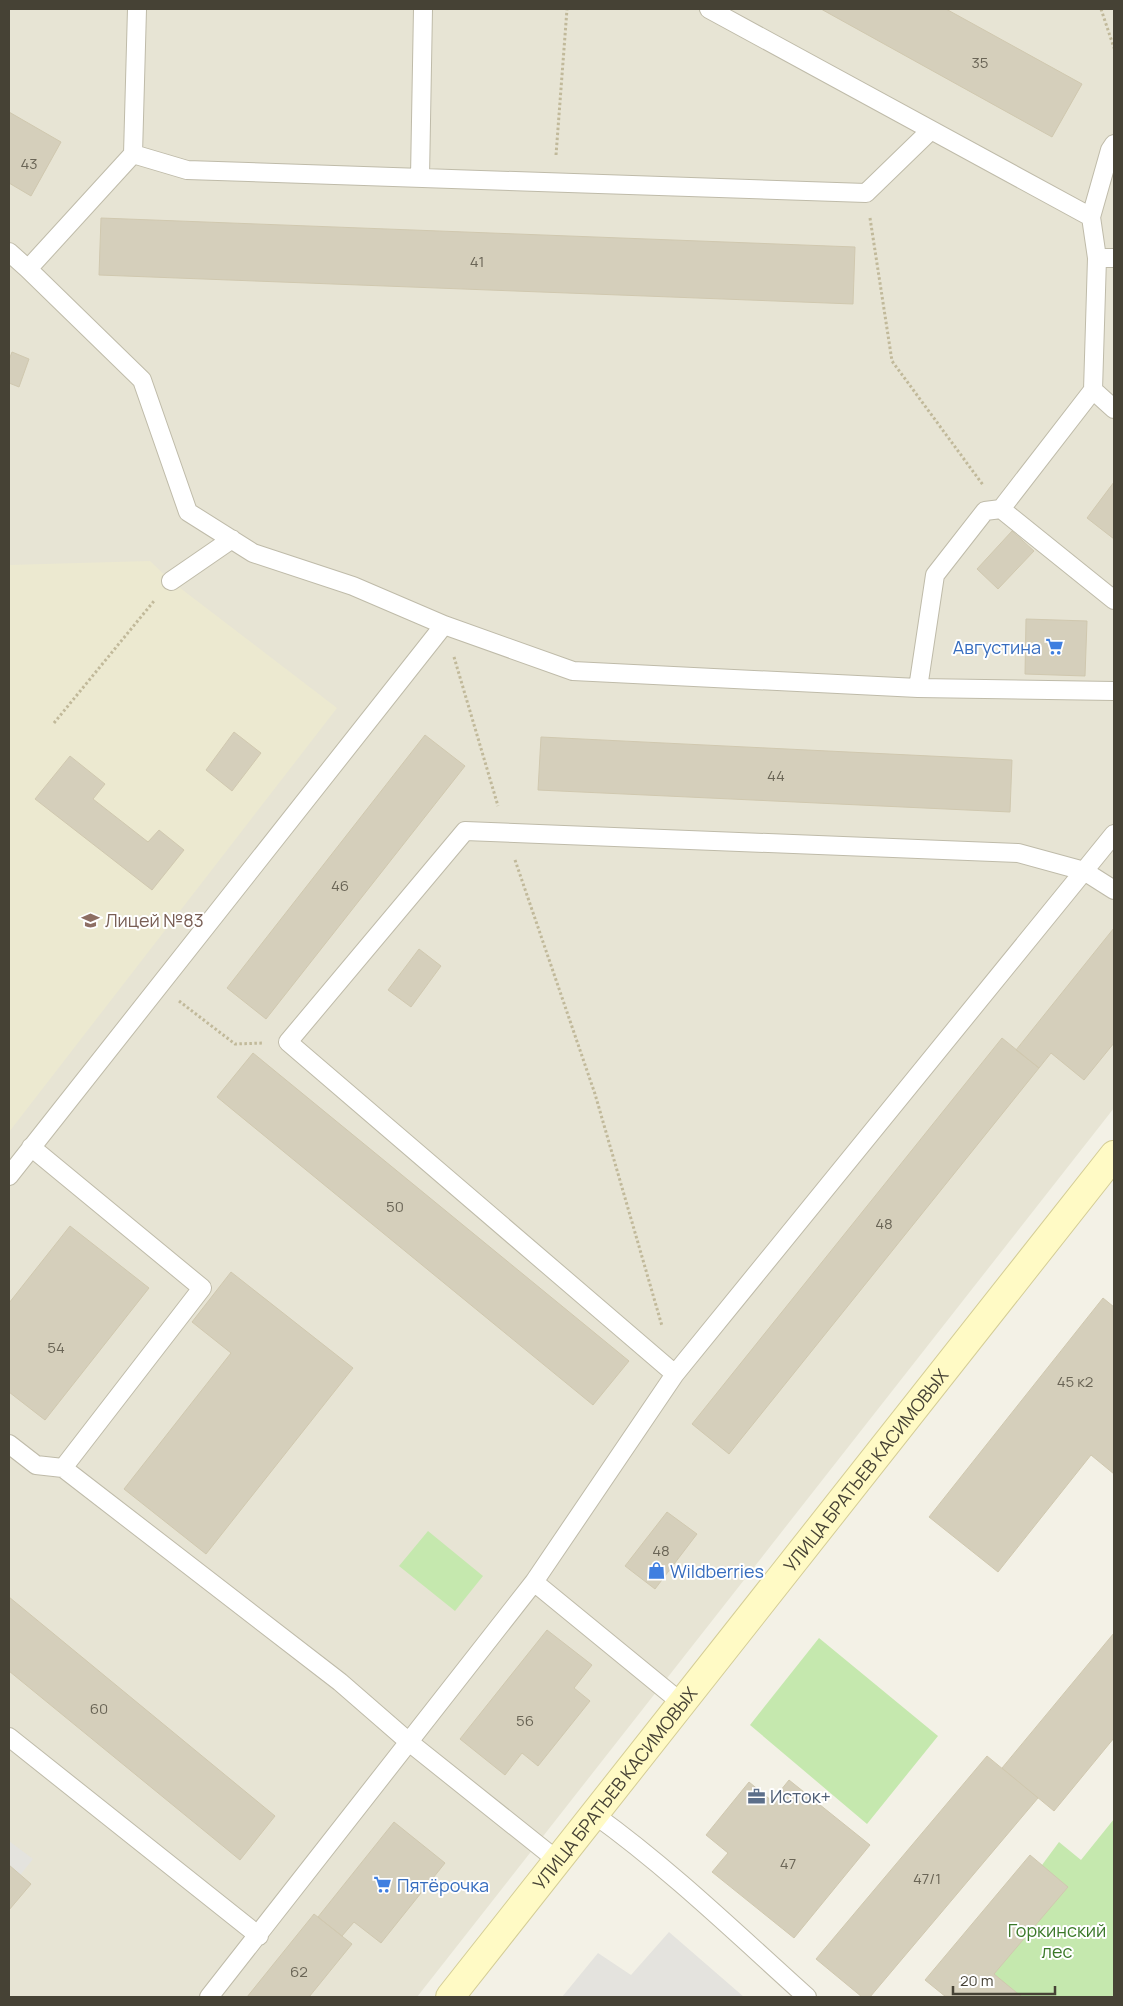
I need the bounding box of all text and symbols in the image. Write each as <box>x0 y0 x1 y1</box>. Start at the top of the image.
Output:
house number: 35 <box>972 52 988 73</box>
house number: 43 <box>20 153 38 174</box>
house number: 41 <box>470 251 484 272</box>
place label: Августина <box>953 635 1041 659</box>
supermarket icon: Августина <box>1045 637 1065 657</box>
house number: 44 <box>767 765 785 786</box>
house number: 46 <box>331 875 349 896</box>
place label: Лицей №83 <box>105 908 204 932</box>
school or university icon: Лицей №83 <box>81 910 101 930</box>
house number: 50 <box>386 1196 404 1217</box>
house number: 48 <box>875 1213 893 1234</box>
house number: 54 <box>47 1337 65 1358</box>
street label: УЛИЦА БРАТЬЕВ КАСИМОВЫХ <box>778 1363 953 1577</box>
house number: 45 к2 <box>1057 1371 1093 1392</box>
house number: 48 <box>652 1540 670 1561</box>
place label: Wildberries <box>670 1559 764 1583</box>
shop icon: Wildberries <box>646 1561 666 1581</box>
street label: УЛИЦА БРАТЬЕВ КАСИМОВЫХ <box>527 1681 702 1895</box>
house number: 60 <box>90 1698 108 1719</box>
house number: 56 <box>516 1710 534 1731</box>
place label: Исток+ <box>770 1784 831 1808</box>
office icon: Исток+ <box>746 1786 766 1806</box>
house number: 47 <box>780 1853 796 1874</box>
house number: 47/1 <box>913 1868 941 1889</box>
place label: Пятёрочка <box>397 1873 489 1897</box>
supermarket icon: Пятёрочка <box>373 1875 393 1895</box>
park label: Горкинский лес <box>1008 1918 1106 1963</box>
house number: 62 <box>290 1961 308 1982</box>
scale bar <box>953 1964 1056 1996</box>
text: 20 m <box>960 1970 993 1991</box>

